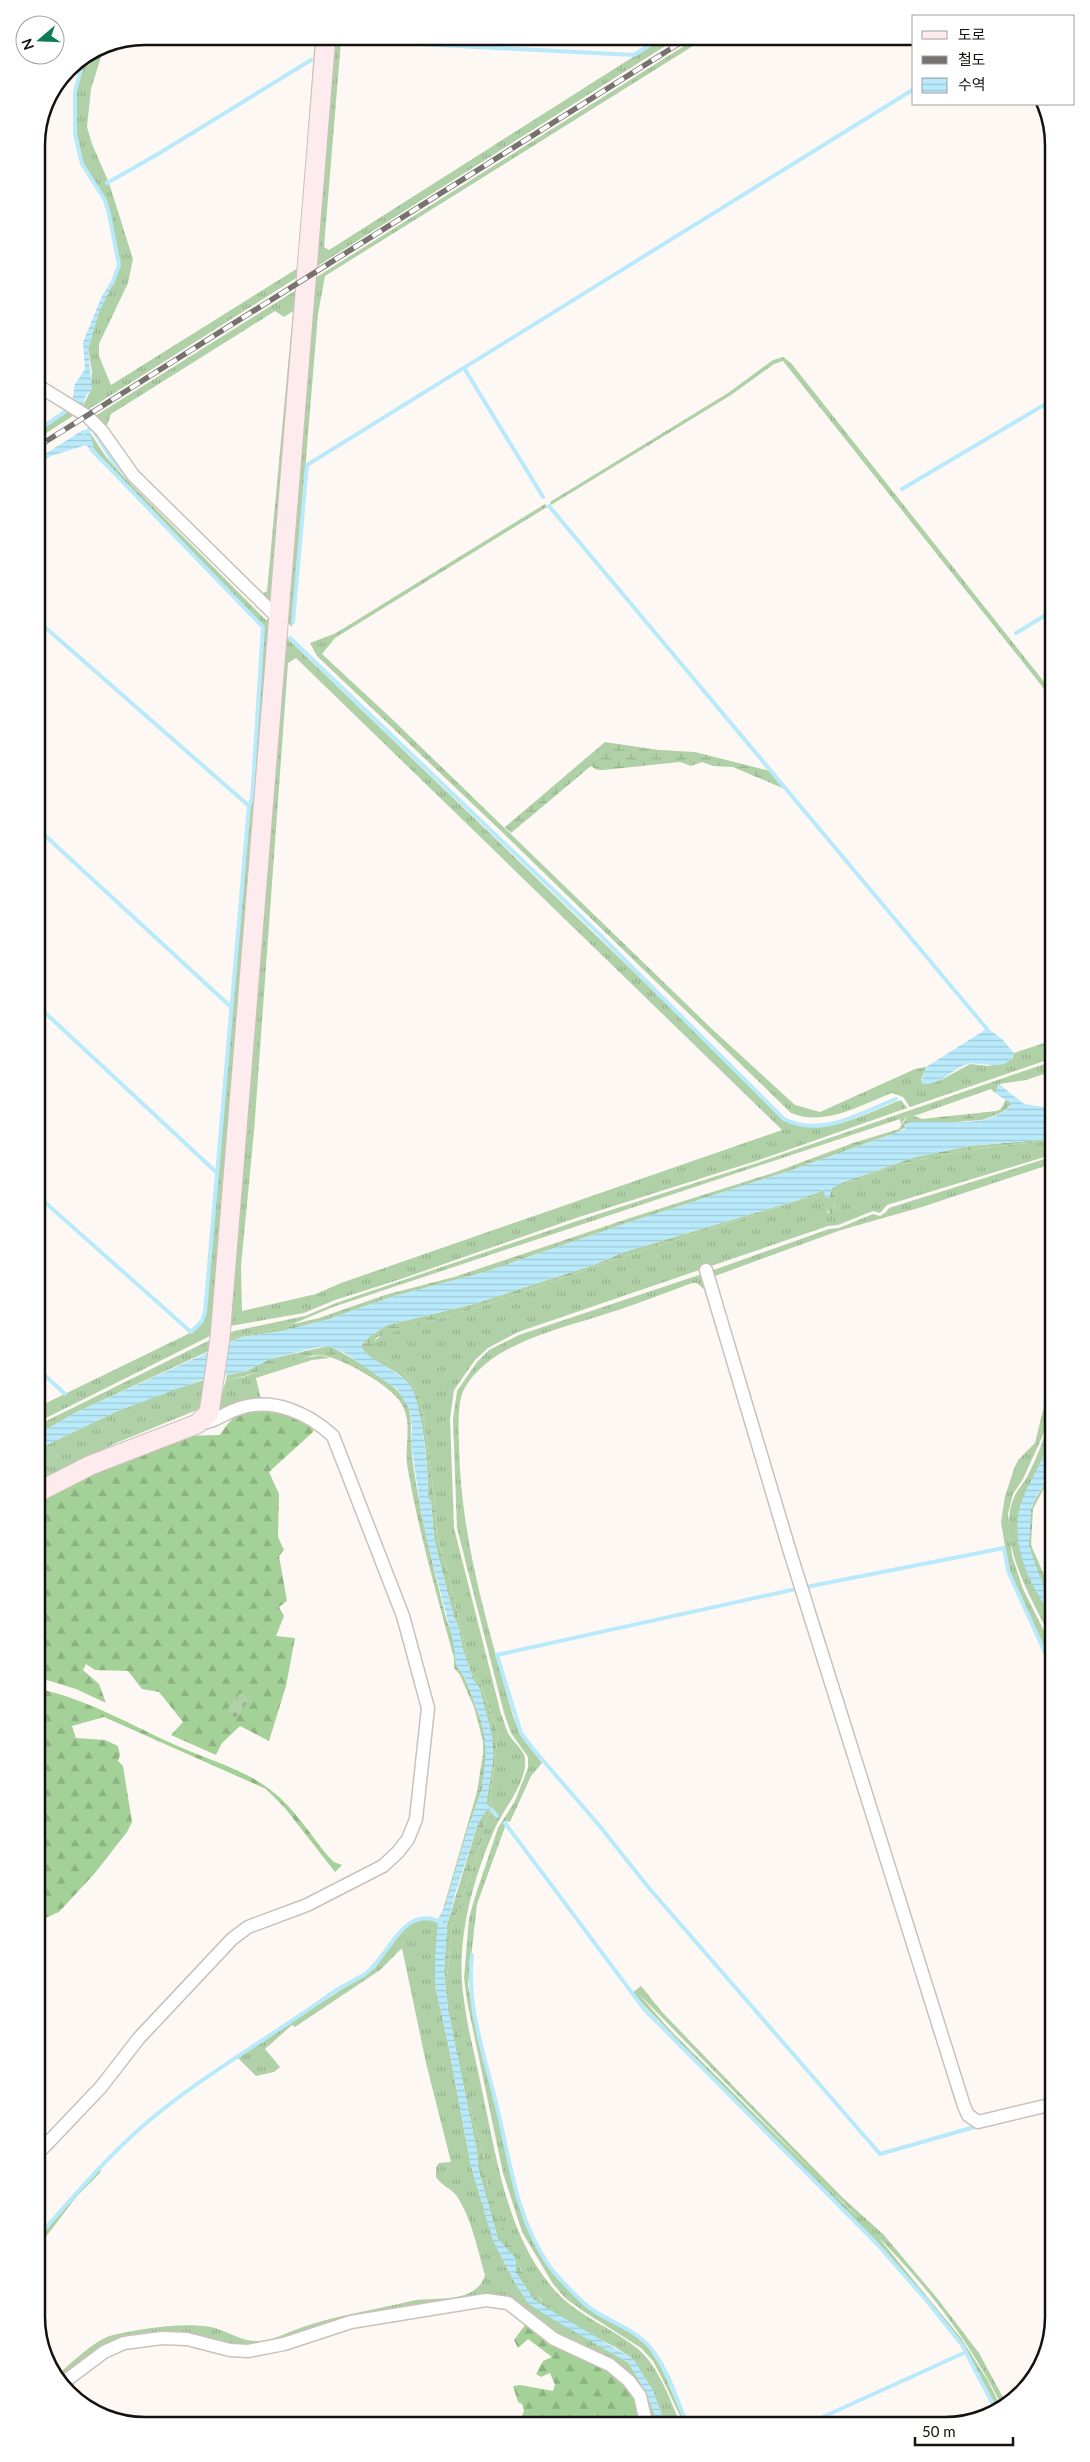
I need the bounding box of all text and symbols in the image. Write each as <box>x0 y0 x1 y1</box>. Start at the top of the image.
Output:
north arrow <box>15 15 65 65</box>
legend <box>912 15 1075 105</box>
text: 도로 <box>958 25 986 43</box>
text: N <box>17 37 37 52</box>
text: 철도 <box>958 50 986 68</box>
text: 수역 <box>958 75 986 93</box>
scale bar <box>915 2414 1012 2446</box>
text: 50 m <box>922 2422 956 2440</box>

